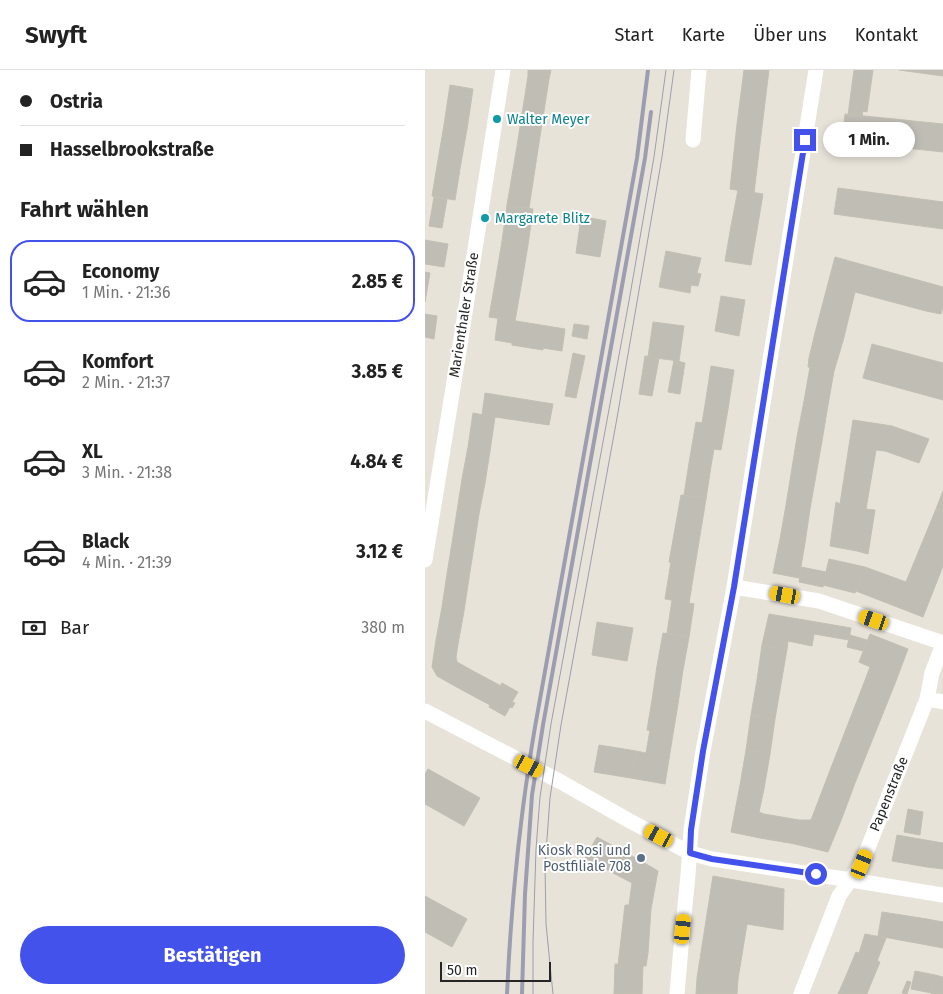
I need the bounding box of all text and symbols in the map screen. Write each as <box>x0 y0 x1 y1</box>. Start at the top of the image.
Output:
text: Swyft <box>25 21 87 49</box>
text: Start <box>614 24 654 46</box>
text: Karte <box>682 24 725 46</box>
text: Über uns <box>753 24 827 46</box>
text: Kontakt <box>855 24 918 46</box>
text: Ostria <box>50 90 103 113</box>
place label: Walter Meyer <box>507 111 590 128</box>
marker: Walter Meyer <box>491 113 503 125</box>
callout: 1 Min. <box>823 122 915 158</box>
route end <box>794 129 816 151</box>
text: 1 Min. <box>848 130 890 149</box>
text: Hasselbrookstraße <box>50 138 214 161</box>
text: Fahrt wählen <box>20 196 149 223</box>
place label: Margarete Blitz <box>495 210 590 227</box>
marker: Margarete Blitz <box>479 212 491 224</box>
street label: Marienthaler Straße <box>446 251 482 379</box>
icon: car <box>22 259 67 304</box>
text: Economy <box>82 260 159 283</box>
text: 2.85 € <box>352 270 403 293</box>
text: 1 Min. · 21:36 <box>82 283 171 302</box>
icon: car <box>22 349 67 394</box>
text: Komfort <box>82 350 153 373</box>
text: 3.85 € <box>352 360 403 383</box>
text: 2 Min. · 21:37 <box>82 373 170 392</box>
icon: car <box>22 439 67 484</box>
text: XL <box>82 440 103 463</box>
text: 4.84 € <box>350 450 403 473</box>
text: 3 Min. · 21:38 <box>82 463 172 482</box>
icon: car <box>22 529 67 574</box>
text: Black <box>82 530 129 553</box>
text: 3.12 € <box>356 540 403 563</box>
text: 4 Min. · 21:39 <box>82 553 172 572</box>
car <box>768 585 801 605</box>
car <box>857 608 890 632</box>
icon: cash <box>20 614 48 642</box>
text: Bar <box>60 616 89 639</box>
text: 380 m <box>361 618 405 637</box>
car <box>512 752 545 780</box>
street label: Papenstraße <box>866 754 912 834</box>
car <box>642 822 675 850</box>
place label: Kiosk Rosi und Postfiliale 708 <box>538 842 631 875</box>
car <box>849 847 874 881</box>
marker: Kiosk Rosi und Postfiliale 708 <box>635 852 647 864</box>
route start <box>805 863 827 885</box>
car <box>673 913 692 945</box>
button: Bestätigen <box>20 926 405 984</box>
scale bar <box>440 959 551 982</box>
text: 50 m <box>447 962 478 979</box>

